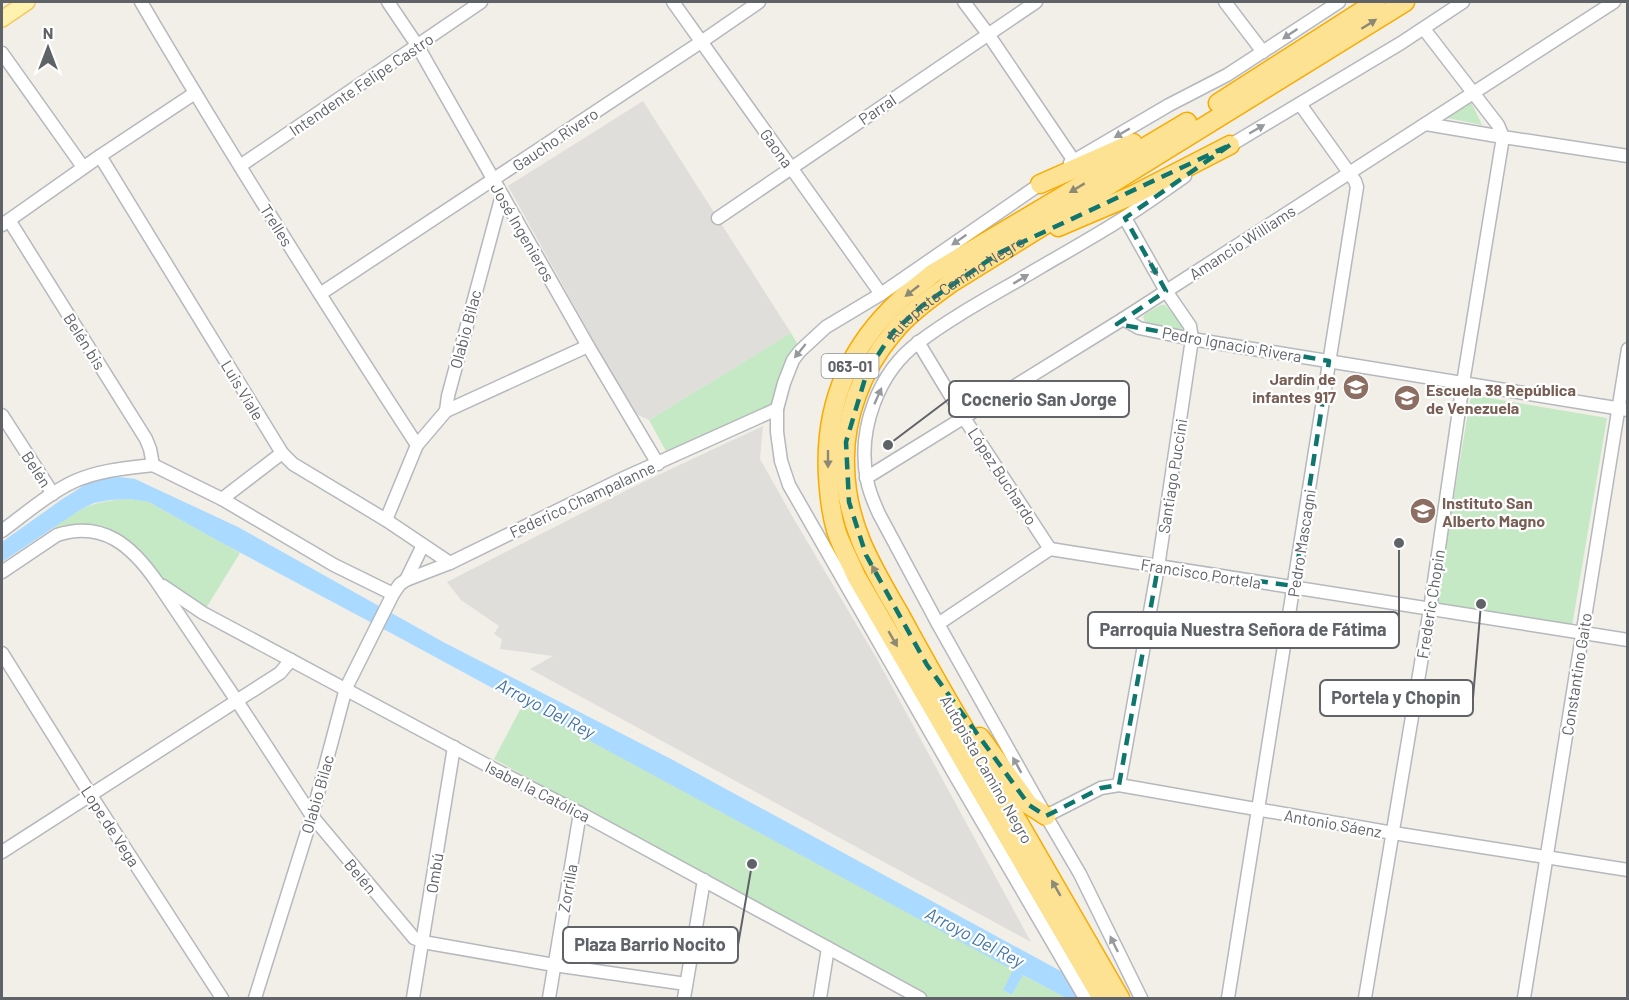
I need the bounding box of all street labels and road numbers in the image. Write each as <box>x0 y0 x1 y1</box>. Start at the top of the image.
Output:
street label: Intendente Felipe Castro <box>285 29 437 139</box>
street label: Parral <box>855 90 899 128</box>
street label: Gaucho Rivero <box>508 103 602 175</box>
street label: Gaona <box>757 125 797 171</box>
street label: José Ingenieros <box>487 179 559 285</box>
street label: Trelles <box>257 200 297 250</box>
street label: Amancio Williams <box>1185 201 1299 283</box>
street label: Autopista Camino Negro <box>881 231 1028 345</box>
street label: Olabio Bilac <box>445 287 485 371</box>
street label: Belén bis <box>60 309 110 373</box>
street label: Pedro Ignacio Rivera <box>1161 322 1303 366</box>
road number: 063-01 <box>822 354 878 378</box>
street label: Luis Viale <box>218 357 268 423</box>
street label: Santiago Puccini <box>1154 417 1190 535</box>
street label: López Buchardo <box>965 424 1041 528</box>
street label: Belén <box>18 447 56 491</box>
street label: Federico Champalanne <box>506 457 658 541</box>
street label: Pedro Mascagni <box>1283 488 1319 598</box>
street label: Frederic Chopin <box>1412 548 1448 660</box>
street label: Francisco Portela <box>1139 554 1263 592</box>
street label: Constantino Gaito <box>1557 611 1595 737</box>
street label: Autopista Camino Negro <box>937 691 1037 847</box>
street label: Olabio Bilac <box>297 753 337 835</box>
street label: Isabel la Católica <box>482 756 594 826</box>
street label: Lope de Vega <box>78 782 144 870</box>
street label: Antonio Sáenz <box>1283 805 1383 841</box>
street label: Ombú <box>421 851 447 895</box>
street label: Belén <box>341 855 381 897</box>
street label: Zorrilla <box>553 862 581 914</box>

